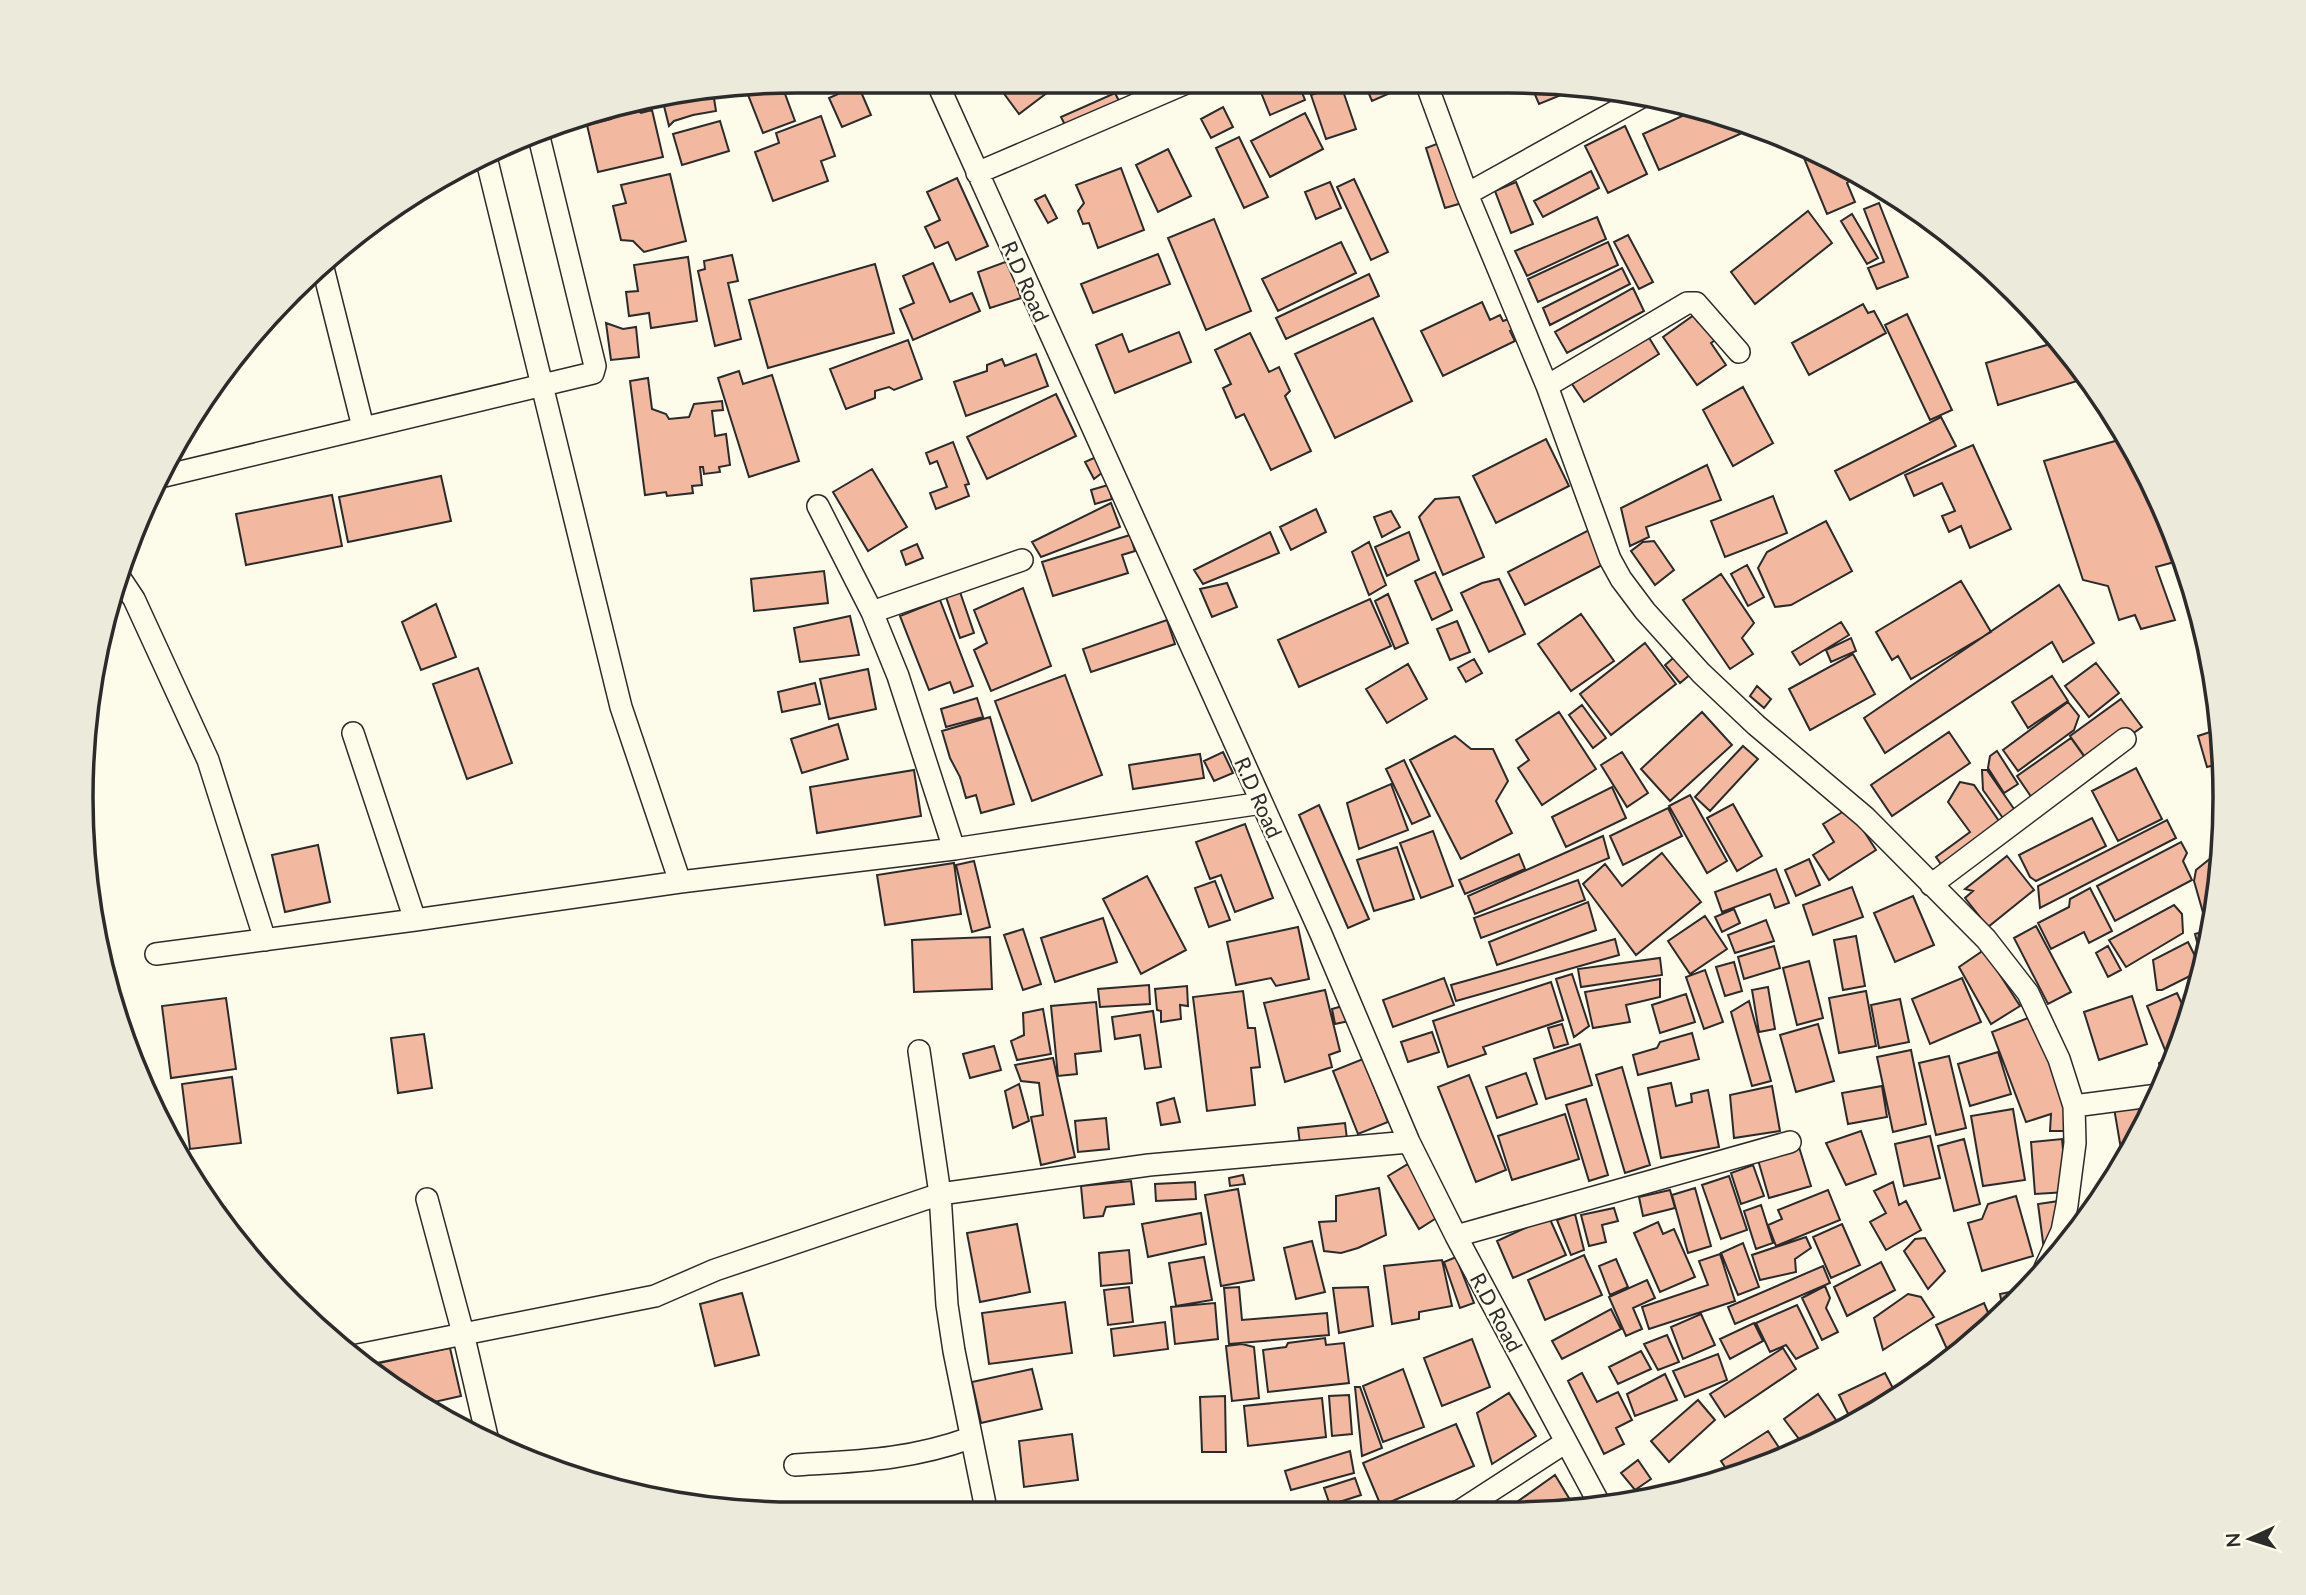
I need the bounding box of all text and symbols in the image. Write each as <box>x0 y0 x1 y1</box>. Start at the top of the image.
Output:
street label: R.D Road <box>997 237 1055 325</box>
street label: R.D Road <box>1230 753 1288 841</box>
street label: R.D Road <box>1466 1268 1528 1356</box>
north arrow <box>2215 1504 2285 1574</box>
text: N <box>2221 1532 2245 1548</box>

